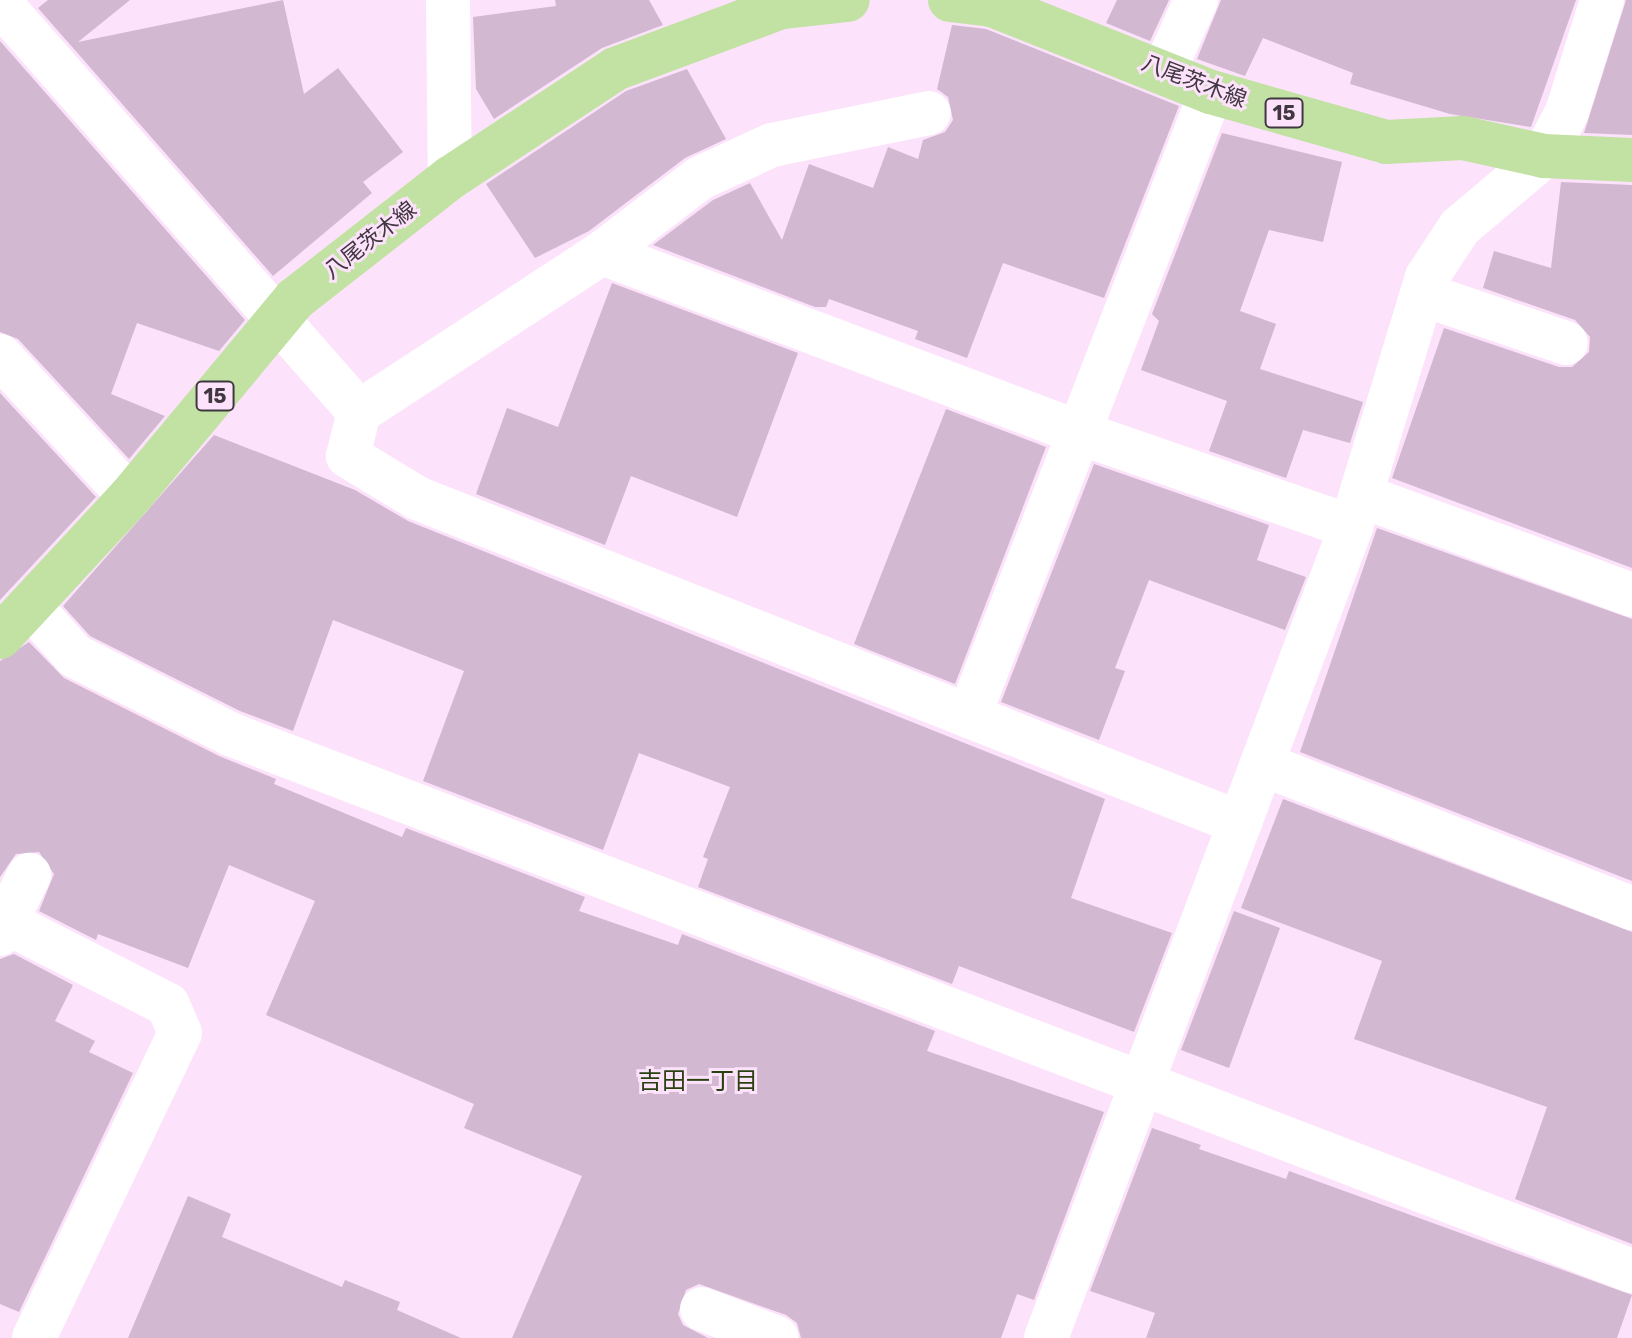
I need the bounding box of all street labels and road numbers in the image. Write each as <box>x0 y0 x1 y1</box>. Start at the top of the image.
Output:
street label: 八尾茨木線 <box>1138 49 1250 113</box>
road number: 15 <box>1264 97 1304 129</box>
street label: 八尾茨木線 <box>319 196 421 284</box>
road number: 15 <box>195 380 235 412</box>

